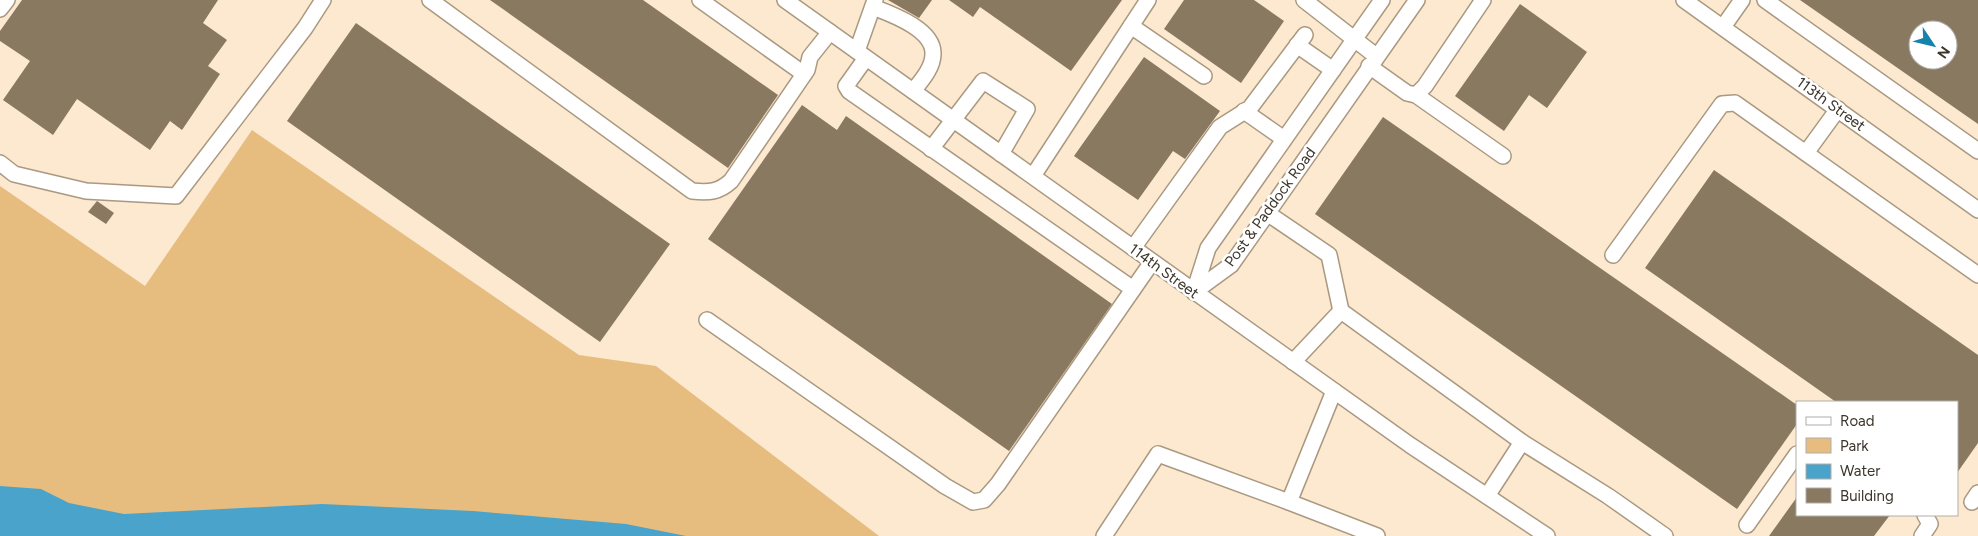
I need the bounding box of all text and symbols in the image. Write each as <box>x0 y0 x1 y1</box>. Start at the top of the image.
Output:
north arrow <box>1908 20 1958 70</box>
text: N <box>1933 43 1953 61</box>
street label: 113th Street <box>1793 73 1869 135</box>
street label: Post & Paddock Road <box>1221 144 1319 270</box>
street label: 114th Street <box>1126 240 1203 302</box>
legend <box>1796 401 1958 516</box>
text: Road <box>1840 412 1875 430</box>
text: Park <box>1840 437 1869 455</box>
text: Water <box>1840 462 1880 480</box>
text: Building <box>1840 487 1894 505</box>

